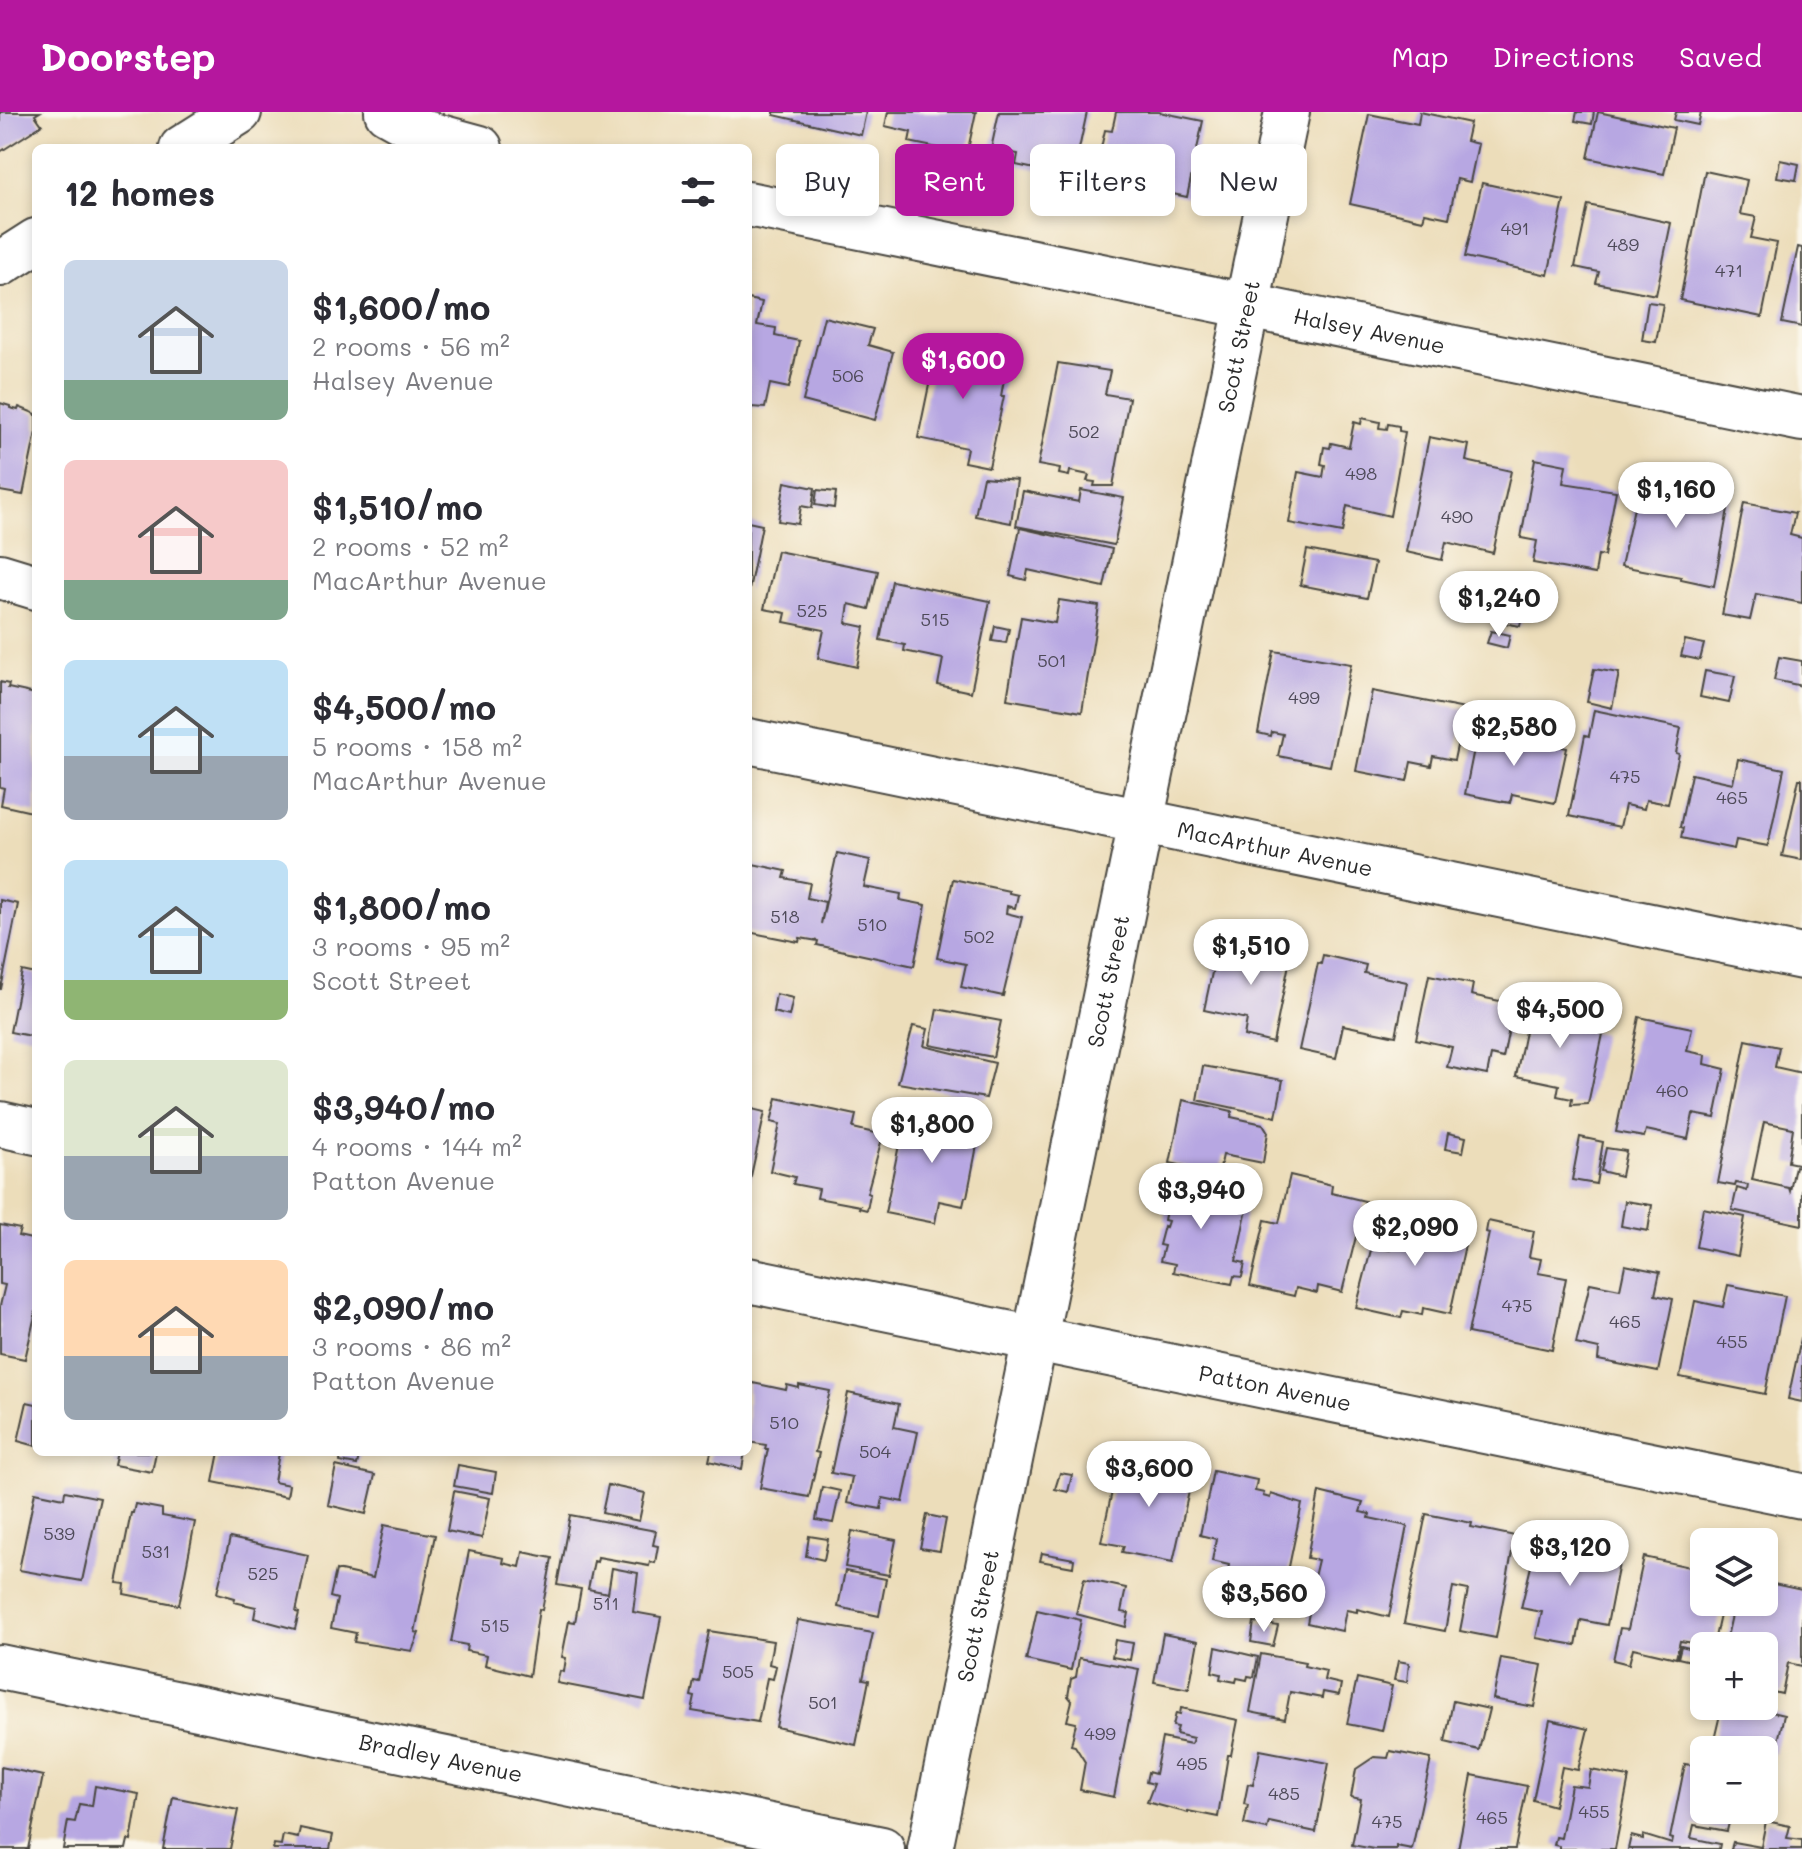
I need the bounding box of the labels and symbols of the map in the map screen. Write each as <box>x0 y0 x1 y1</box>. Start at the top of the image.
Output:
house number: 491 <box>1500 216 1530 240</box>
house number: 489 <box>1607 232 1639 256</box>
house number: 471 <box>1715 258 1743 282</box>
street label: Scott Street <box>1211 277 1266 415</box>
street label: Halsey Avenue <box>1291 301 1448 360</box>
pin: $1,600 <box>898 333 1028 401</box>
house number: 506 <box>832 363 864 387</box>
house number: 502 <box>1068 419 1100 443</box>
house number: 498 <box>1345 461 1377 485</box>
pin: $1,160 <box>1611 462 1741 530</box>
house number: 490 <box>1441 504 1473 528</box>
pin: $1,240 <box>1434 571 1564 639</box>
house number: 525 <box>796 598 828 622</box>
house number: 515 <box>920 607 950 631</box>
house number: 501 <box>1037 648 1067 672</box>
house number: 499 <box>1288 685 1320 709</box>
pin: $2,580 <box>1449 700 1579 768</box>
house number: 475 <box>1609 764 1641 788</box>
house number: 465 <box>1716 785 1748 809</box>
street label: MacArthur Avenue <box>1175 814 1375 883</box>
house number: 518 <box>770 904 800 928</box>
house number: 510 <box>857 912 887 936</box>
street label: Scott Street <box>1080 912 1136 1050</box>
pin: $1,510 <box>1186 919 1316 987</box>
house number: 502 <box>963 924 995 948</box>
pin: $4,500 <box>1495 982 1625 1050</box>
house number: 460 <box>1656 1078 1688 1102</box>
pin: $1,800 <box>867 1097 997 1165</box>
pin: $3,940 <box>1136 1163 1266 1231</box>
pin: $2,090 <box>1350 1200 1480 1268</box>
house number: 475 <box>1501 1293 1533 1317</box>
house number: 465 <box>1609 1309 1641 1333</box>
house number: 455 <box>1716 1329 1748 1353</box>
street label: Patton Avenue <box>1196 1358 1354 1417</box>
house number: 510 <box>769 1410 799 1434</box>
house number: 504 <box>859 1439 892 1463</box>
pin: $3,600 <box>1084 1441 1214 1509</box>
pin: $3,120 <box>1505 1520 1635 1588</box>
house number: 539 <box>43 1521 75 1545</box>
house number: 531 <box>141 1539 171 1563</box>
street label: Scott Street <box>950 1547 1005 1685</box>
house number: 525 <box>247 1561 279 1585</box>
pin: $3,560 <box>1199 1566 1329 1634</box>
house number: 511 <box>593 1591 619 1615</box>
house number: 515 <box>480 1613 510 1637</box>
house number: 505 <box>722 1659 754 1683</box>
house number: 501 <box>808 1690 838 1714</box>
house number: 499 <box>1084 1721 1116 1745</box>
street label: Bradley Avenue <box>356 1726 525 1788</box>
house number: 495 <box>1176 1751 1208 1775</box>
house number: 485 <box>1268 1781 1300 1805</box>
house number: 455 <box>1578 1799 1610 1823</box>
house number: 465 <box>1476 1805 1508 1829</box>
house number: 475 <box>1371 1809 1403 1833</box>

